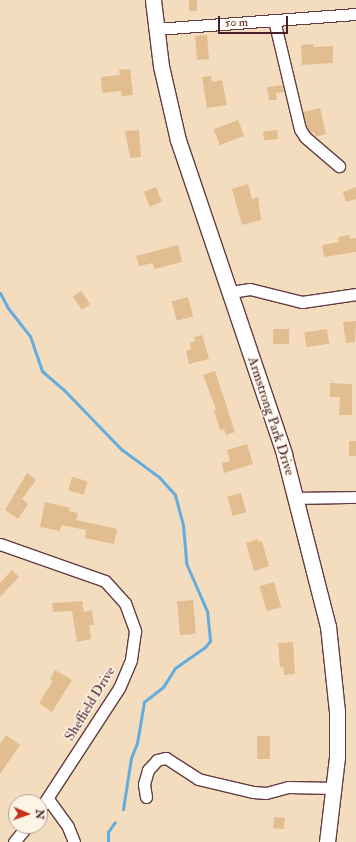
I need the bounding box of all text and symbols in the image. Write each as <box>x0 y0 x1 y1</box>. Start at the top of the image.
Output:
scale bar <box>220 8 290 34</box>
text: 50 m <box>225 15 248 30</box>
street label: Armstrong Park Drive <box>244 355 298 477</box>
street label: Sheffield Drive <box>61 664 119 744</box>
north arrow <box>8 794 48 834</box>
text: N <box>33 809 46 820</box>

